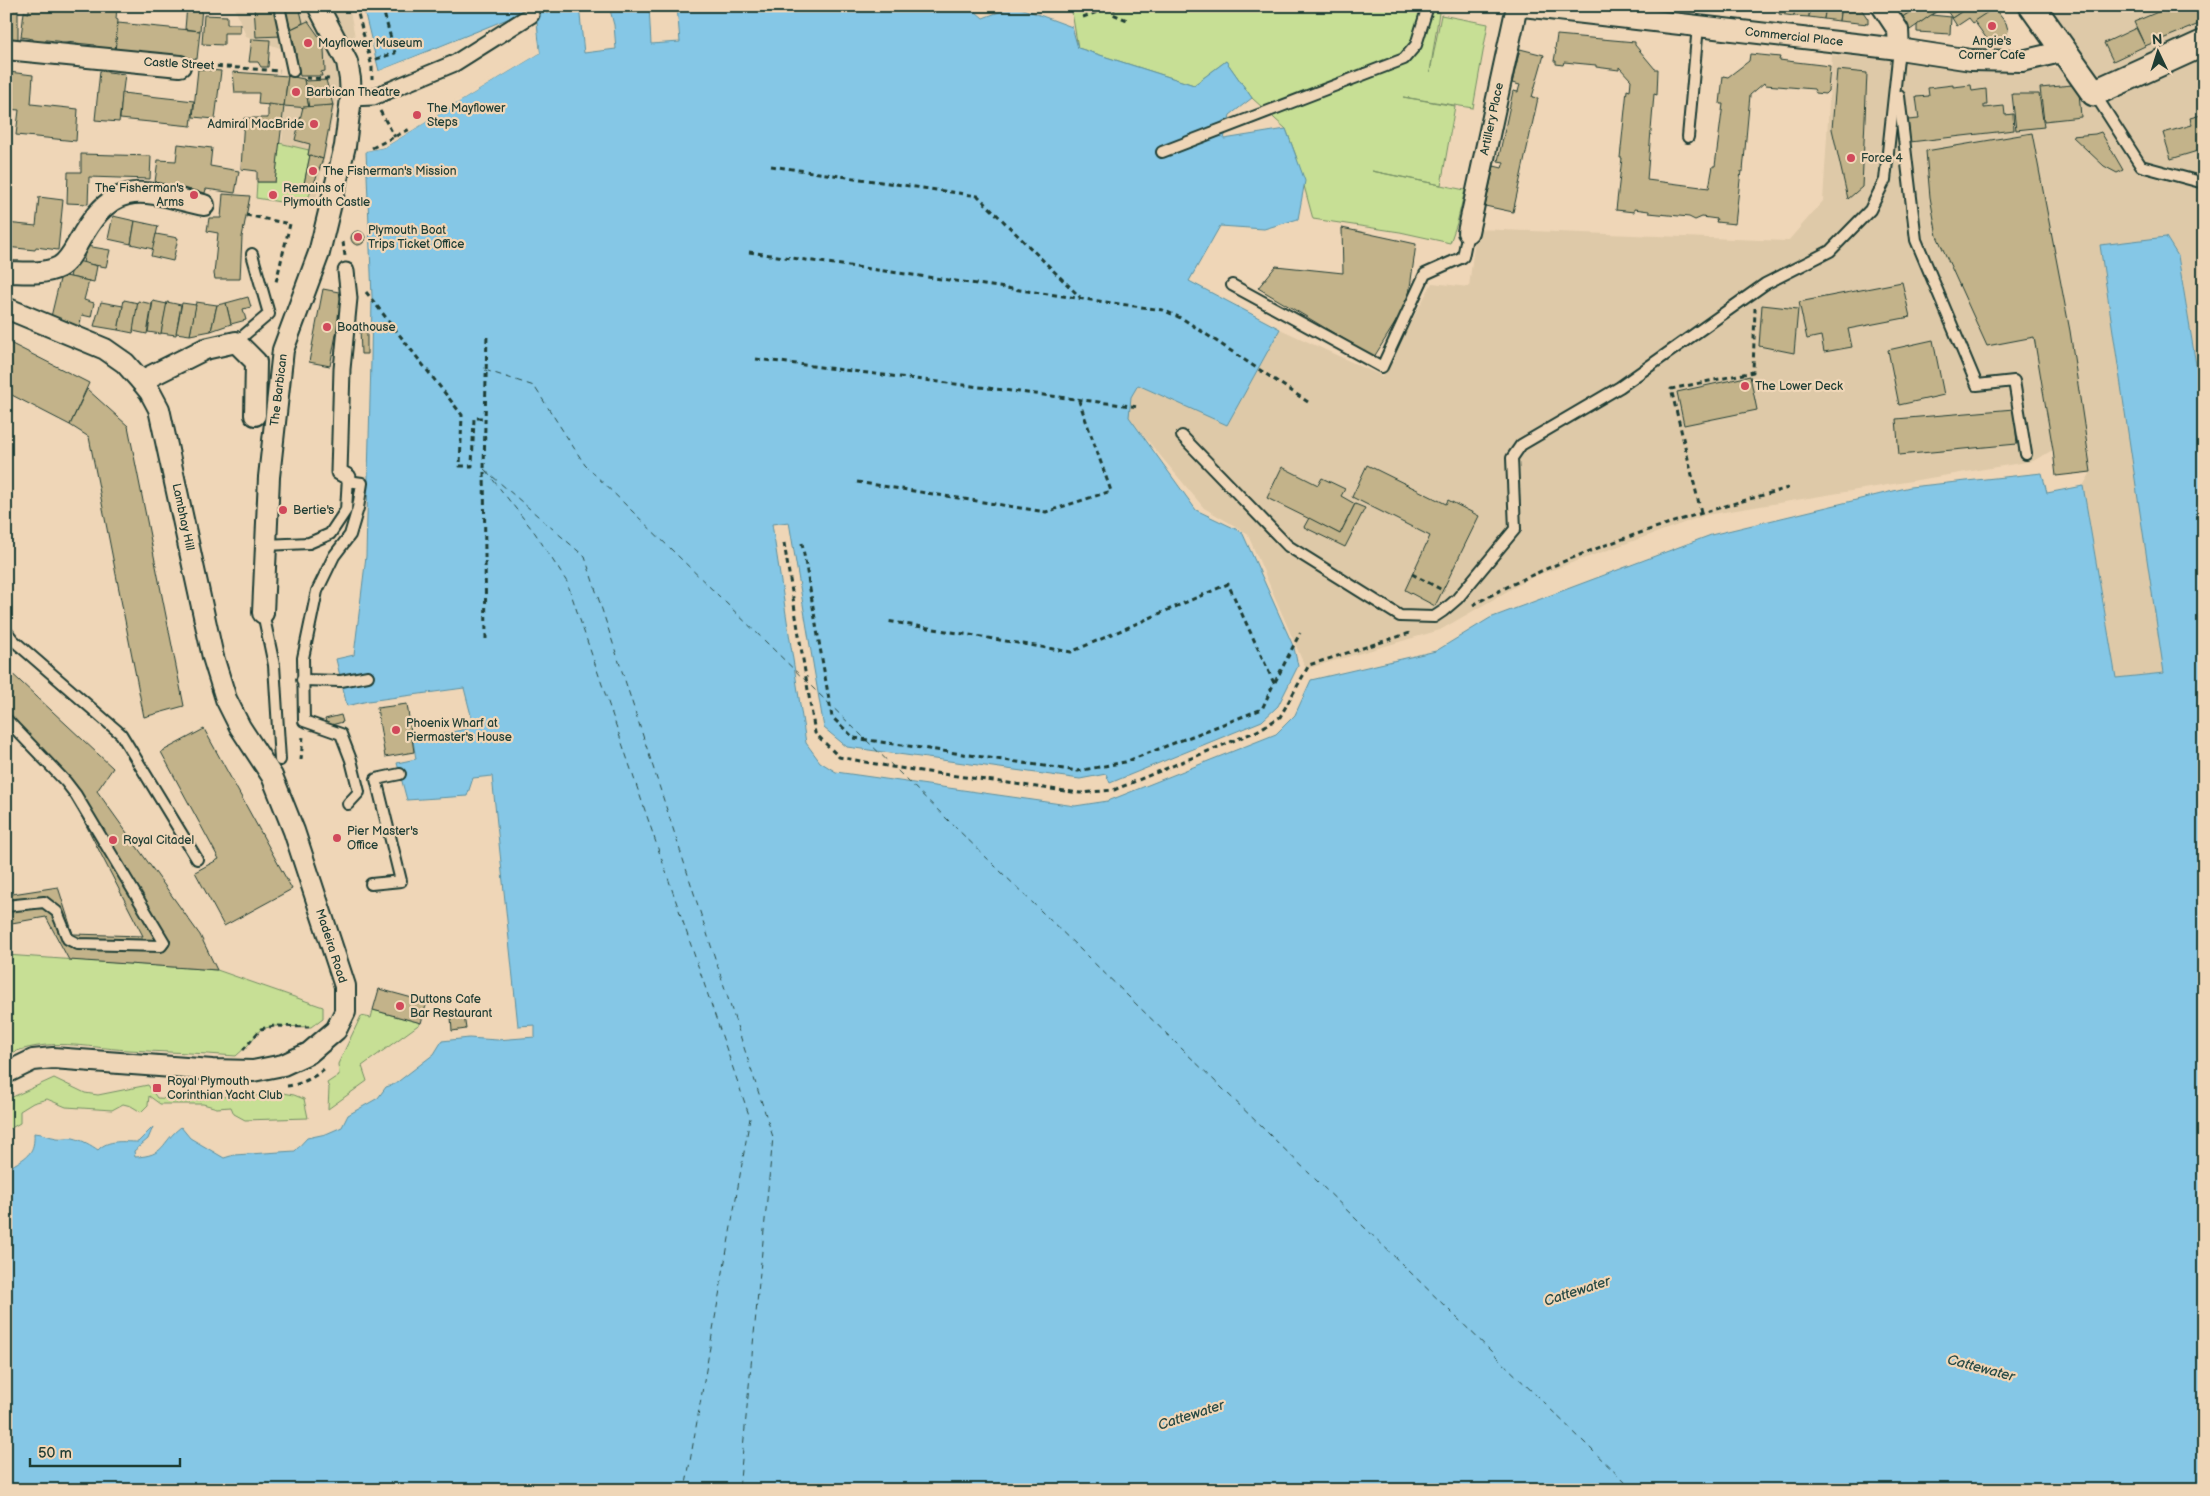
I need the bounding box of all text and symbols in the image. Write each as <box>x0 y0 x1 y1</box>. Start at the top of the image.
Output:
marker: Angie's Corner Cafe <box>1986 20 1998 32</box>
street label: Commercial Place <box>1744 24 1844 50</box>
north arrow <box>2132 28 2182 78</box>
text: N <box>2151 31 2163 48</box>
place label: Angie's Corner Cafe <box>1959 34 2025 63</box>
place label: Mayflower Museum <box>318 36 422 51</box>
marker: Mayflower Museum <box>302 37 314 49</box>
street label: Castle Street <box>143 55 215 73</box>
street label: Artillery Place <box>1477 81 1507 157</box>
place label: Barbican Theatre <box>306 85 400 100</box>
marker: Barbican Theatre <box>290 86 302 98</box>
place label: The Mayflower Steps <box>427 101 506 130</box>
marker: The Mayflower Steps <box>411 109 423 121</box>
place label: Admiral MacBride <box>208 117 304 132</box>
marker: Admiral MacBride <box>308 118 320 130</box>
place label: Force 4 <box>1861 151 1903 166</box>
marker: Force 4 <box>1845 152 1857 164</box>
place label: The Fisherman's Mission <box>323 164 457 179</box>
marker: The Fisherman's Mission <box>307 165 319 177</box>
place label: The Fisherman's Arms <box>95 181 184 210</box>
place label: Remains of Plymouth Castle <box>283 181 370 210</box>
marker: The Fisherman's Arms <box>188 189 200 201</box>
marker: Remains of Plymouth Castle <box>267 189 279 201</box>
place label: Plymouth Boat Trips Ticket Office <box>368 223 464 252</box>
marker: Plymouth Boat Trips Ticket Office <box>352 231 364 243</box>
place label: Boathouse <box>337 320 396 335</box>
marker: Boathouse <box>321 321 333 333</box>
street label: The Barbican <box>267 353 291 427</box>
place label: The Lower Deck <box>1755 379 1843 394</box>
marker: The Lower Deck <box>1739 380 1751 392</box>
street label: Lambhay Hill <box>169 482 197 552</box>
place label: Bertie's <box>293 503 334 518</box>
marker: Bertie's <box>277 504 289 516</box>
place label: Phoenix Wharf at Piermaster's House <box>406 716 512 745</box>
marker: Phoenix Wharf at Piermaster's House <box>390 724 402 736</box>
place label: Pier Master's Office <box>347 824 418 853</box>
marker: Pier Master's Office <box>331 832 343 844</box>
place label: Royal Citadel <box>123 833 194 848</box>
marker: Royal Citadel <box>107 834 119 846</box>
street label: Madeira Road <box>312 907 350 985</box>
place label: Duttons Cafe Bar Restaurant <box>410 992 493 1021</box>
marker: Duttons Cafe Bar Restaurant <box>394 1000 406 1012</box>
place label: Royal Plymouth Corinthian Yacht Club <box>167 1074 283 1103</box>
marker: Royal Plymouth Corinthian Yacht Club <box>151 1082 163 1094</box>
water label: Cattewater <box>1542 1272 1613 1310</box>
water label: Cattewater <box>1946 1351 2017 1385</box>
water label: Cattewater <box>1156 1396 1227 1434</box>
scale bar <box>30 1436 180 1468</box>
text: 50 m <box>38 1444 72 1463</box>

